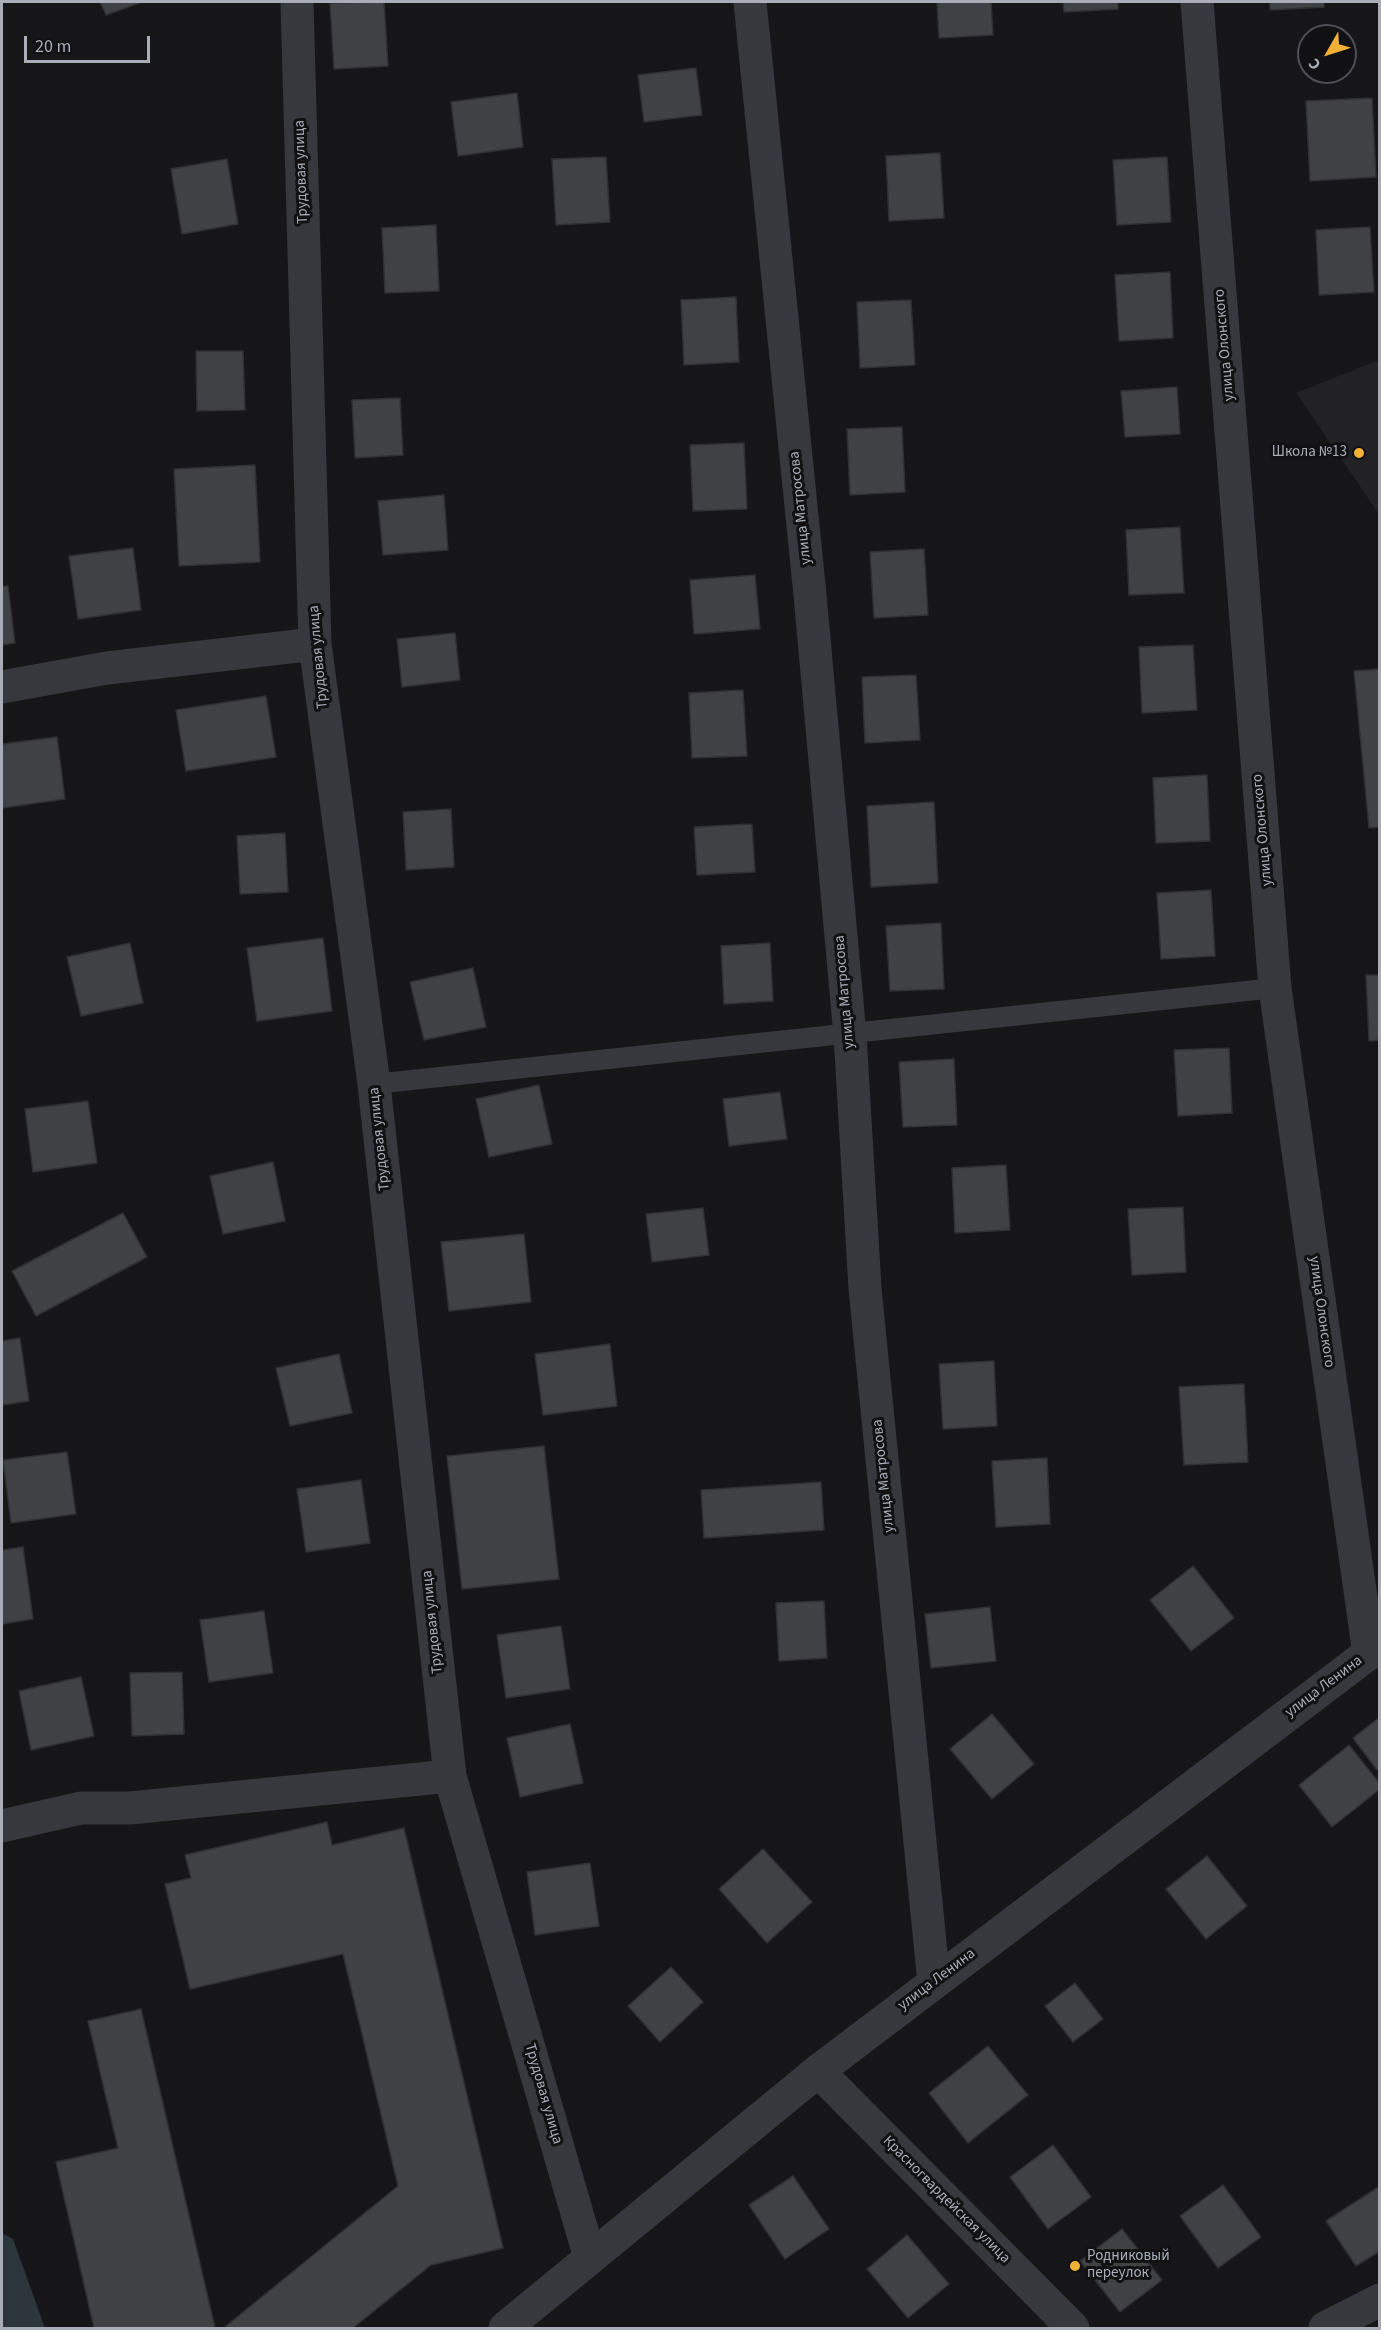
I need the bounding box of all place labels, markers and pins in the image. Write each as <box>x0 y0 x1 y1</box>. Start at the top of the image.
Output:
place label: Школа №13 <box>1272 444 1347 462</box>
marker: Школа №13 <box>1352 446 1366 460</box>
place label: Родниковый переулок <box>1087 2248 1170 2283</box>
marker: Родниковый переулок <box>1068 2259 1082 2273</box>

